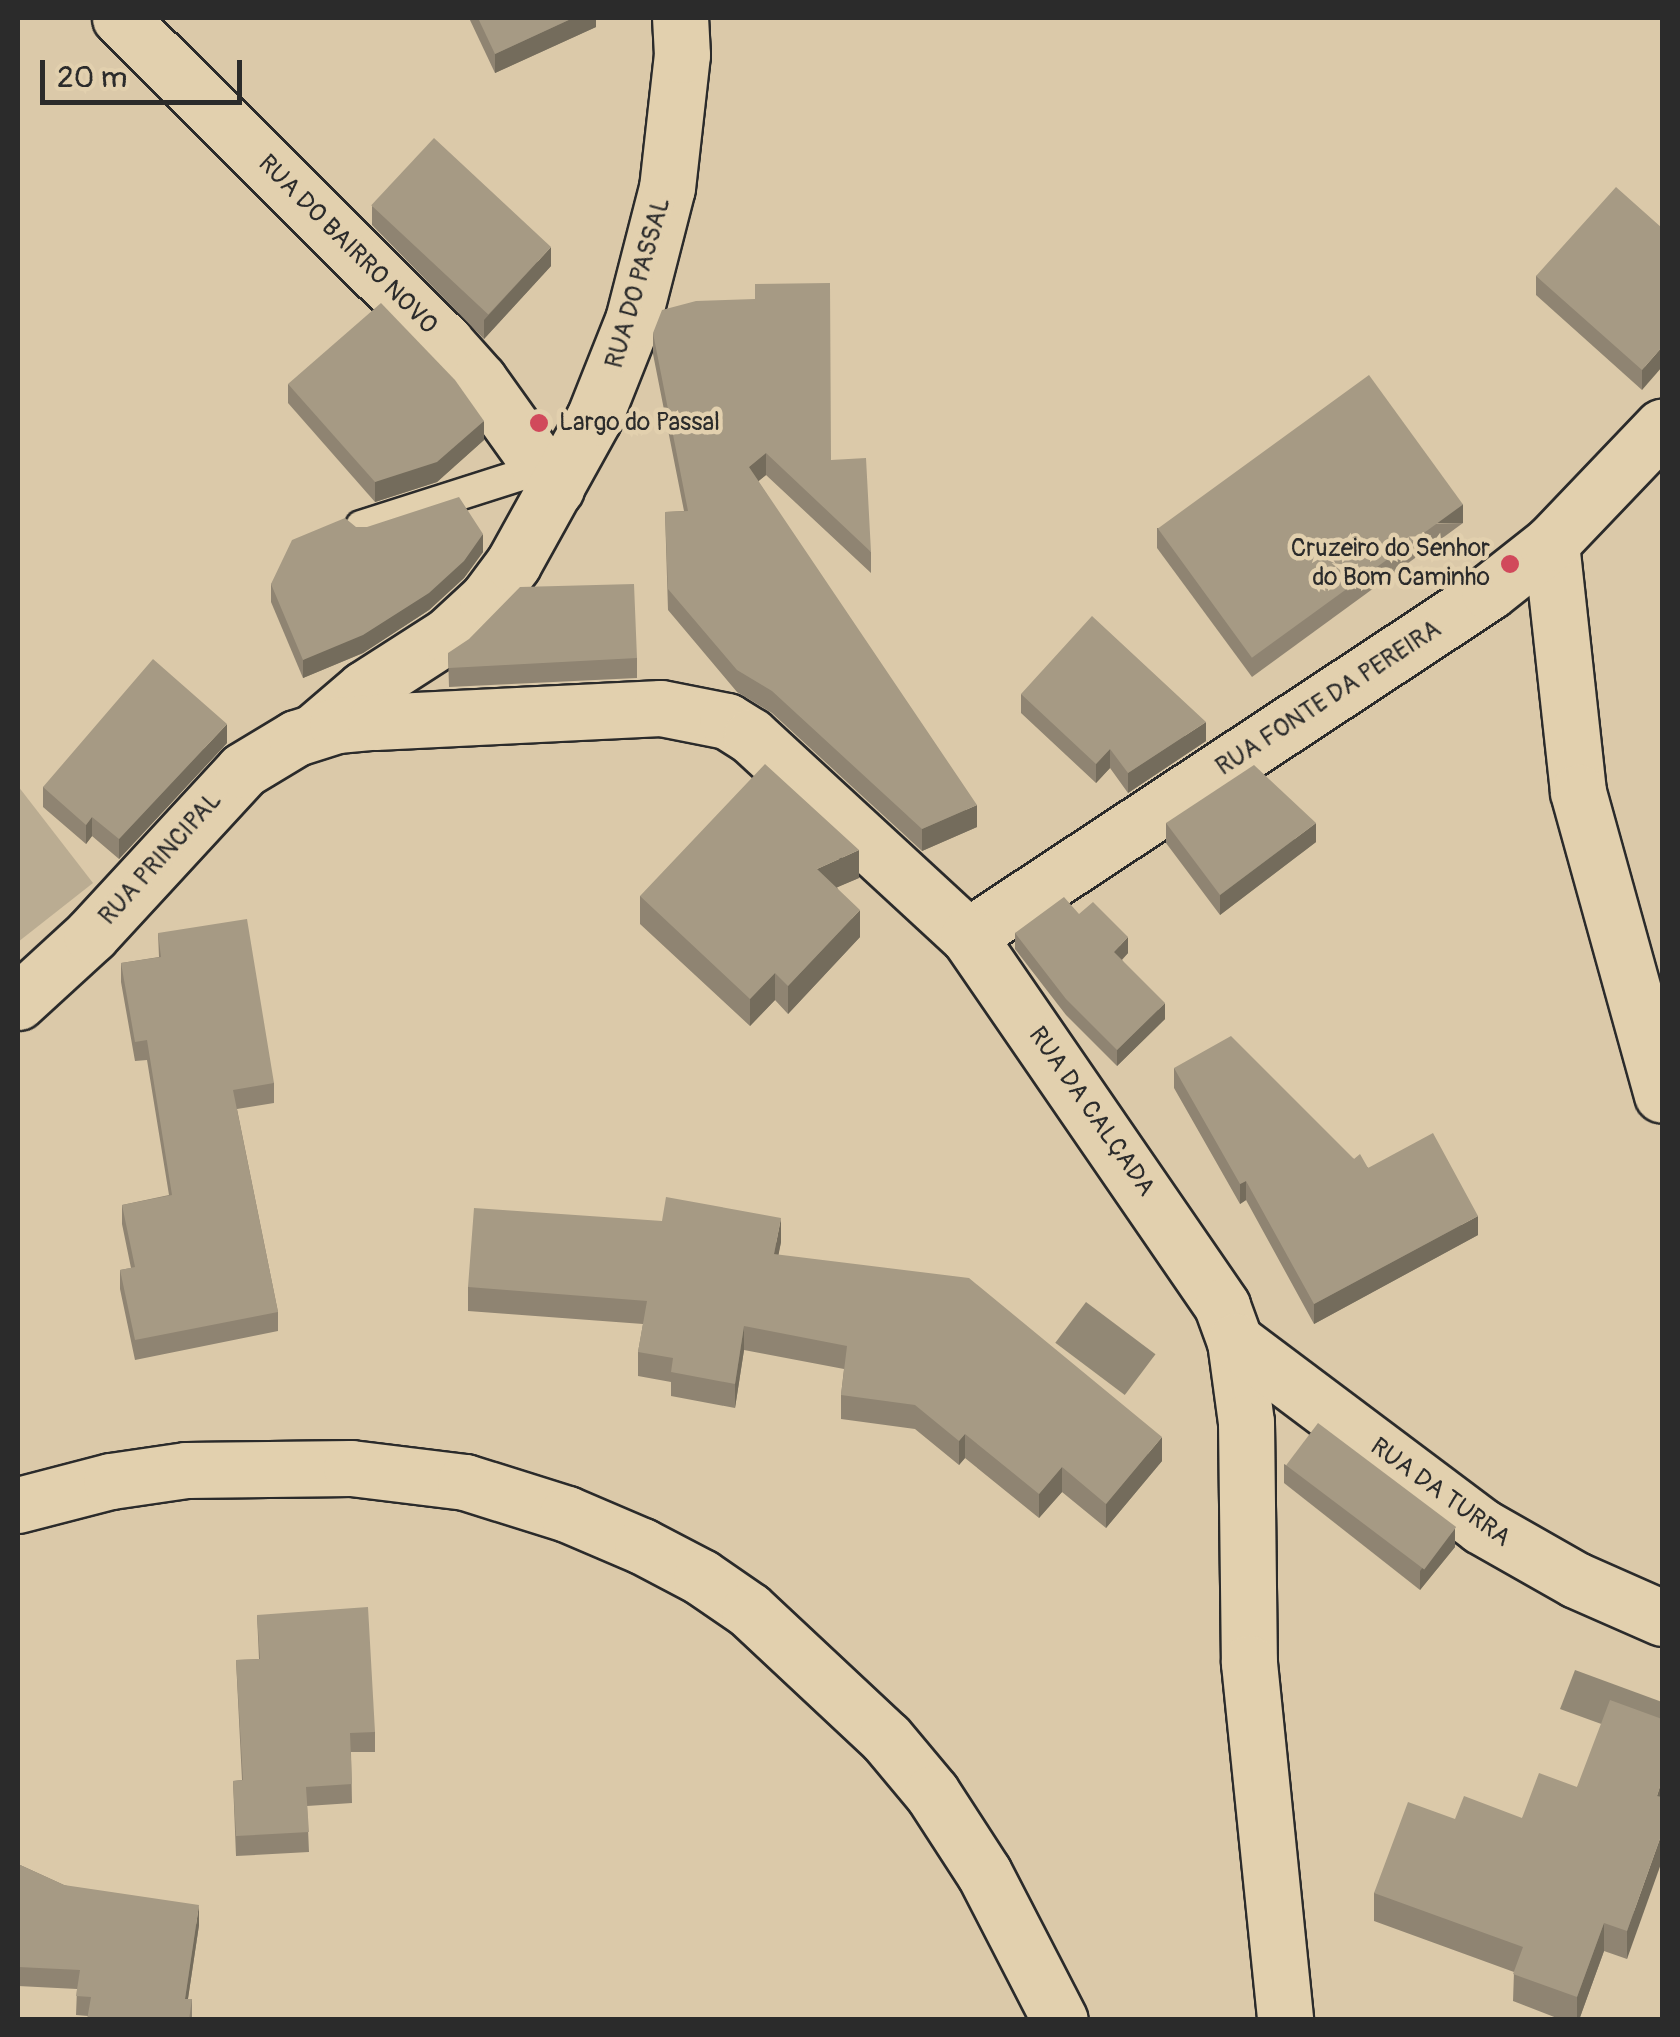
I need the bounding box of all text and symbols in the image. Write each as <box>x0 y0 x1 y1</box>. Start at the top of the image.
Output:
scale bar <box>45 40 248 102</box>
text: 20 m <box>57 59 127 96</box>
street label: RUA DO BAIRRO NOVO <box>251 149 443 341</box>
street label: RUA DO PASSAL <box>600 194 678 372</box>
place label: Largo do Passal <box>559 408 720 438</box>
marker: Largo do Passal <box>528 412 550 434</box>
place label: Cruzeiro do Senhor do Bom Caminho <box>1291 535 1490 594</box>
marker: Cruzeiro do Senhor do Bom Caminho <box>1499 553 1521 575</box>
street label: RUA FONTE DA PEREIRA <box>1211 615 1447 783</box>
street label: RUA PRINCIPAL <box>93 786 229 932</box>
street label: RUA DA CALÇADA <box>1021 1022 1161 1202</box>
street label: RUA DA TURRA <box>1364 1432 1516 1554</box>

